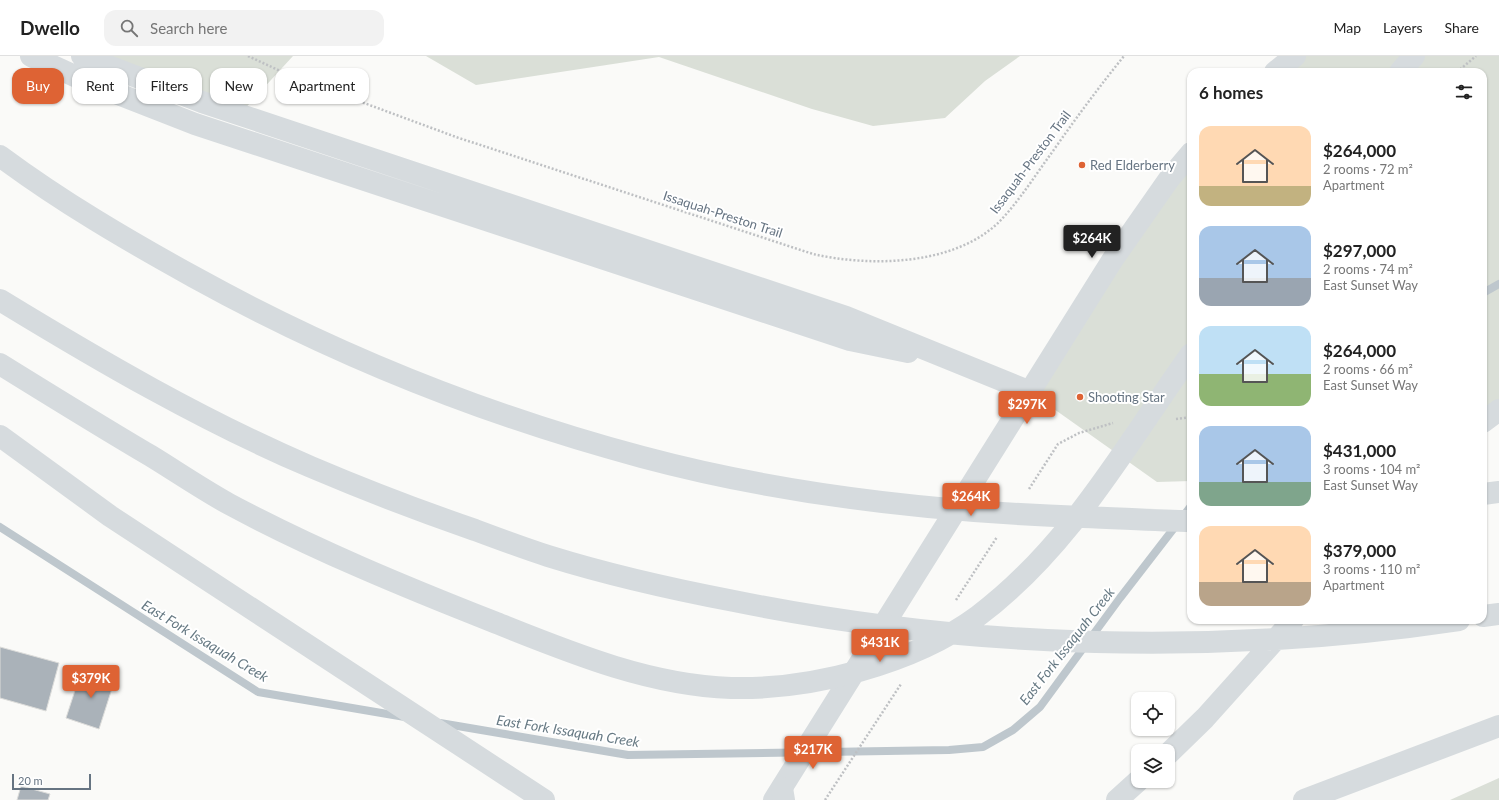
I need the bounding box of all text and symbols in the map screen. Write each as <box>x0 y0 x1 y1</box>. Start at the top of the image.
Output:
search box <box>104 10 384 46</box>
text: Dwello <box>20 16 80 39</box>
icon: search <box>118 17 140 39</box>
text: Search here <box>150 19 227 37</box>
text: Map <box>1333 19 1361 36</box>
text: Layers <box>1383 19 1423 36</box>
text: Share <box>1445 19 1479 36</box>
chip: Buy <box>12 68 64 104</box>
chip: Rent <box>72 68 128 104</box>
chip: Filters <box>136 68 202 104</box>
chip: New <box>210 68 267 104</box>
chip: Apartment <box>275 68 369 104</box>
icon: filters <box>1453 81 1475 103</box>
text: 6 homes <box>1199 82 1263 103</box>
street label: Issaquah-Preston Trail <box>986 107 1074 217</box>
text: $264,000 <box>1323 140 1396 161</box>
icon: home <box>1231 142 1279 190</box>
place label: Red Elderberry <box>1090 157 1175 173</box>
marker: Red Elderberry <box>1077 160 1087 170</box>
text: 2 rooms · 72 m² <box>1323 161 1413 177</box>
text: Apartment <box>1323 177 1384 193</box>
street label: Issaquah-Preston Trail <box>661 187 785 241</box>
pin: $264K <box>1064 225 1120 259</box>
text: $264K <box>1072 230 1112 246</box>
text: $297,000 <box>1323 240 1396 261</box>
icon: home <box>1231 242 1279 290</box>
text: 2 rooms · 74 m² <box>1323 261 1413 277</box>
text: East Sunset Way <box>1323 277 1418 293</box>
text: $264,000 <box>1323 340 1396 361</box>
icon: home <box>1231 342 1279 390</box>
text: 2 rooms · 66 m² <box>1323 361 1413 377</box>
text: East Sunset Way <box>1323 377 1418 393</box>
place label: Shooting Star <box>1088 389 1165 405</box>
pin: $297K <box>999 391 1055 425</box>
marker: Shooting Star <box>1075 392 1085 402</box>
text: $297K <box>1007 396 1047 412</box>
text: $431,000 <box>1323 440 1396 461</box>
icon: home <box>1231 442 1279 490</box>
text: 3 rooms · 104 m² <box>1323 461 1420 477</box>
text: East Sunset Way <box>1323 477 1418 493</box>
pin: $264K <box>943 483 999 517</box>
text: $264K <box>951 488 991 504</box>
text: $379,000 <box>1323 540 1396 561</box>
icon: home <box>1231 542 1279 590</box>
text: 3 rooms · 110 m² <box>1323 561 1420 577</box>
text: Apartment <box>1323 577 1384 593</box>
water label: East Fork Issaquah Creek <box>1015 583 1118 708</box>
water label: East Fork Issaquah Creek <box>139 596 272 685</box>
pin: $431K <box>852 629 908 663</box>
text: $431K <box>860 634 900 650</box>
pin: $379K <box>63 665 119 699</box>
text: $379K <box>71 670 111 686</box>
map controls <box>1131 692 1175 788</box>
button: locate <box>1131 692 1175 736</box>
water label: East Fork Issaquah Creek <box>495 711 641 750</box>
pin: $217K <box>785 736 841 770</box>
text: $217K <box>793 741 833 757</box>
button: layers <box>1131 744 1175 788</box>
scale bar <box>12 772 91 791</box>
text: 20 m <box>18 774 43 787</box>

